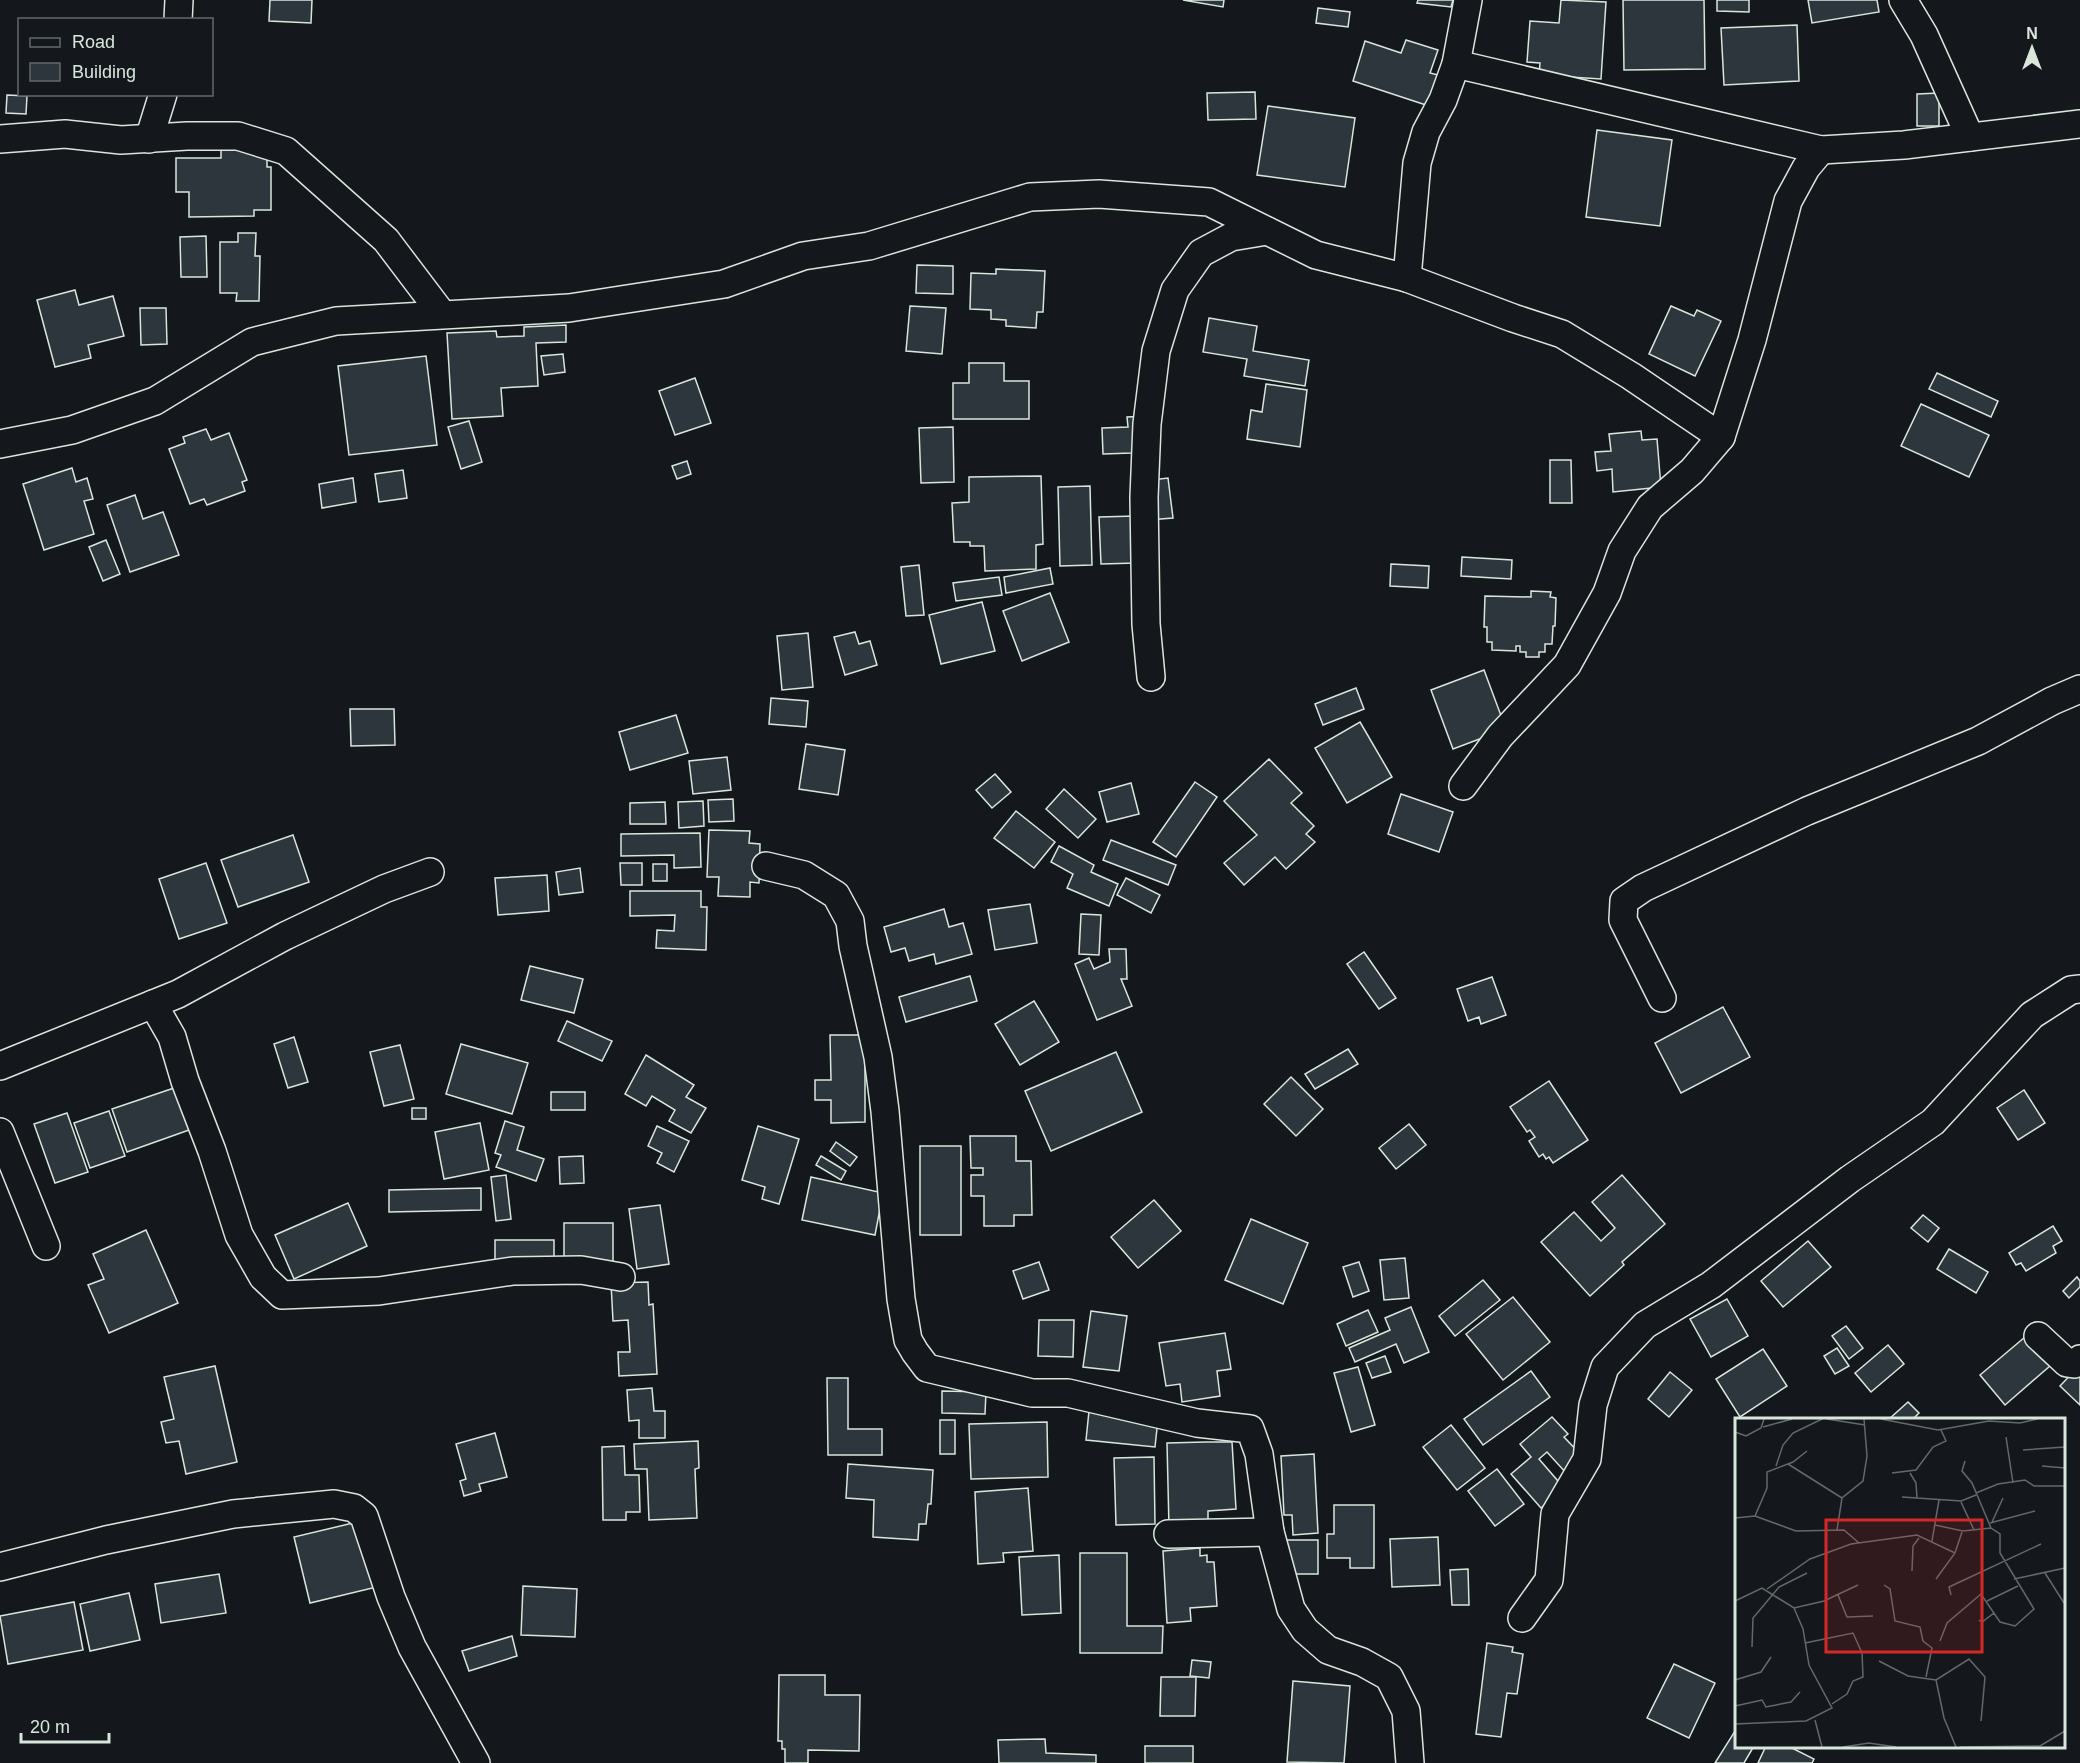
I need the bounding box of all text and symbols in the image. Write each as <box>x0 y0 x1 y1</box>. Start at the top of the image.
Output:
legend <box>18 18 213 96</box>
north arrow <box>2002 18 2062 78</box>
text: N <box>2026 25 2038 42</box>
text: Road <box>72 32 115 52</box>
text: Building <box>72 62 136 82</box>
inset map <box>1735 1418 2065 1748</box>
scale bar <box>21 1706 110 1744</box>
text: 20 m <box>30 1717 70 1737</box>

